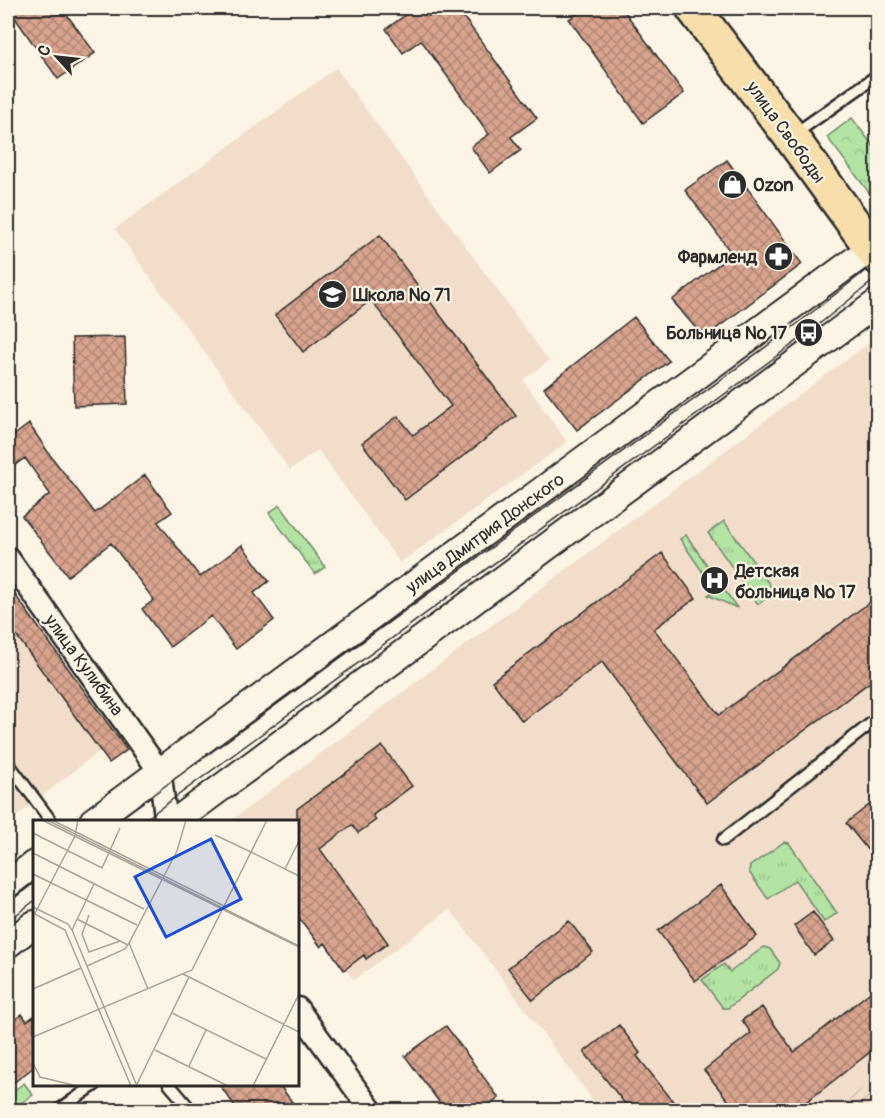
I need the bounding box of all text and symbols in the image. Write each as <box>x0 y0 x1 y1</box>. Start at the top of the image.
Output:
north arrow <box>27 27 87 87</box>
text: С <box>33 42 56 60</box>
street label: улица Свободы <box>740 76 830 188</box>
shop icon: Ozon <box>716 169 748 201</box>
place label: Ozon <box>753 174 793 197</box>
pharmacy icon: Фармленд <box>762 241 794 273</box>
place label: Фармленд <box>677 246 757 269</box>
school or university icon: Школа № 71 <box>316 279 348 311</box>
place label: Школа № 71 <box>352 284 451 307</box>
bus stop icon: Больница № 17 <box>792 317 824 349</box>
place label: Больница № 17 <box>666 322 787 345</box>
street label: улица Дмитрия Донского <box>401 468 569 599</box>
place label: Детская больница № 17 <box>734 560 856 604</box>
hospital icon: Детская больница № 17 <box>698 565 730 597</box>
street label: улица Кулибина <box>38 609 128 721</box>
inset map <box>33 820 298 1085</box>

